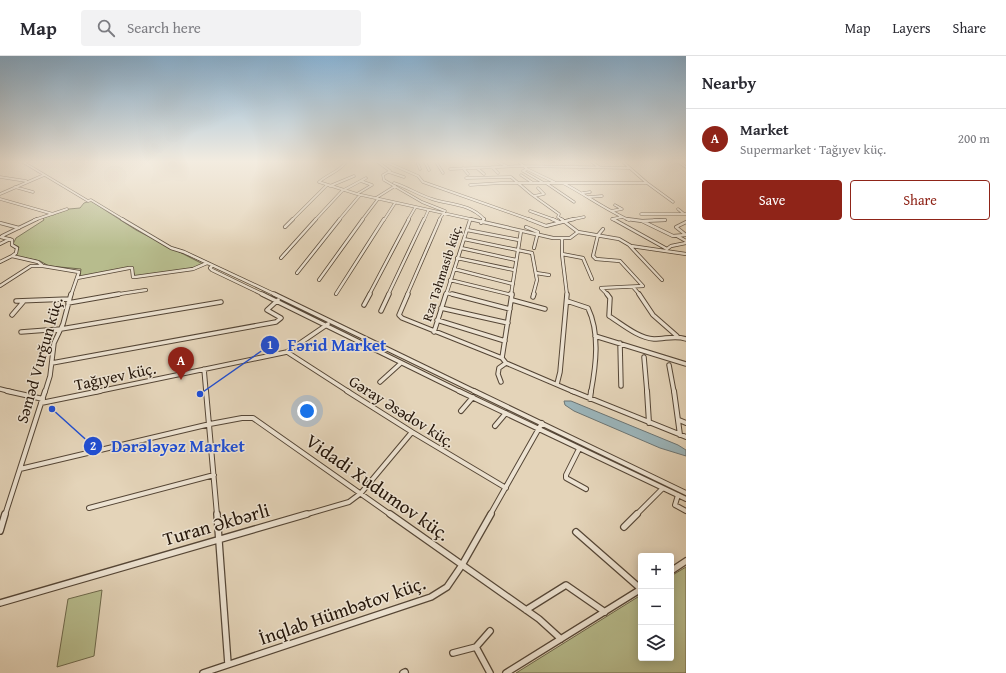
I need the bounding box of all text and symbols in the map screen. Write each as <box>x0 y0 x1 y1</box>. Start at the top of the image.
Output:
search box <box>81 10 361 46</box>
text: Map <box>20 14 57 42</box>
icon: search <box>95 17 117 39</box>
text: Search here <box>127 17 201 38</box>
text: Map <box>845 18 871 38</box>
text: Layers <box>893 18 931 38</box>
text: Share <box>953 18 986 38</box>
text: Nearby <box>702 70 756 95</box>
text: Market <box>740 119 789 140</box>
text: A <box>711 129 719 148</box>
text: 200 m <box>958 129 990 148</box>
text: Supermarket · Tağıyev küç. <box>740 140 886 159</box>
button: Save <box>702 180 842 220</box>
button: Share <box>850 180 990 220</box>
street label: Rza Təhmasib küç. <box>417 222 467 324</box>
street label: Səməd Vurğun küç. <box>9 294 69 426</box>
callout: Fərid Market <box>260 330 395 359</box>
text: Fərid Market <box>287 332 387 357</box>
text: 1 <box>267 336 273 353</box>
pin: A <box>168 347 194 380</box>
street label: Tağıyev küç. <box>72 356 158 396</box>
street label: Gəray Əsədov küç. <box>344 369 460 453</box>
your location <box>297 401 317 421</box>
street label: Vidadi Xudumov küç. <box>300 427 456 547</box>
callout: Dərələyəz Market <box>83 431 253 460</box>
text: Dərələyəz Market <box>111 433 245 458</box>
text: 2 <box>90 437 96 454</box>
street label: Turan Əkbərli <box>159 495 273 553</box>
map controls <box>638 553 674 661</box>
button: + <box>638 553 674 589</box>
street label: İnqlab Hümbətov küç. <box>255 568 429 652</box>
button: − <box>638 589 674 625</box>
button: layers <box>638 625 674 661</box>

